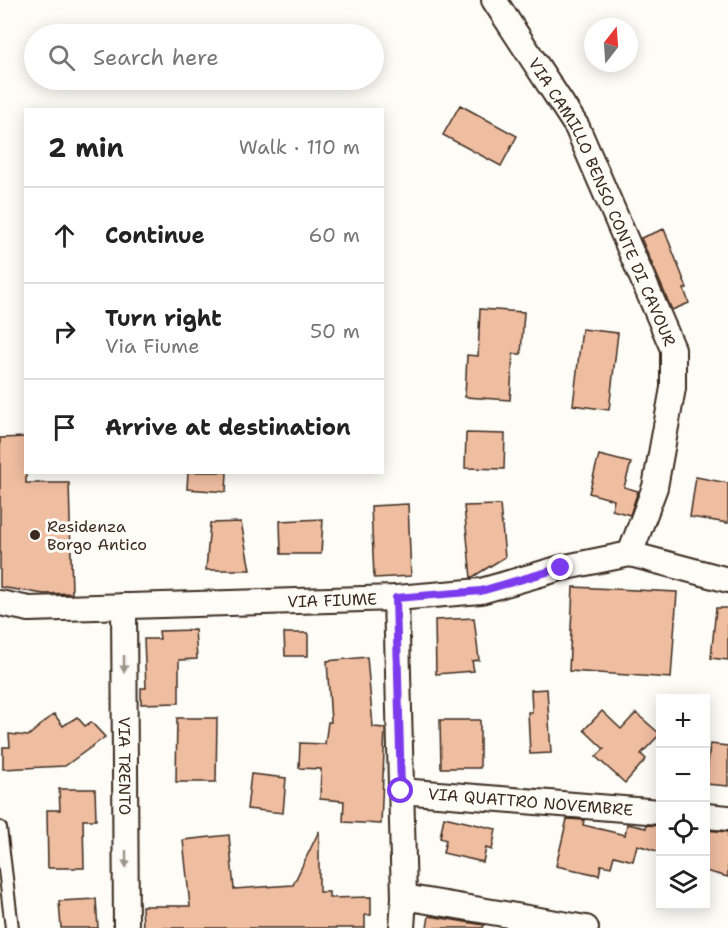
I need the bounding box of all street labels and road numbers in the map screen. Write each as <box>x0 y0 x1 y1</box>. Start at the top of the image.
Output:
street label: VIA CAMILLO BENSO CONTE DI CAVOUR <box>524 54 680 349</box>
street label: VIA FIUME <box>287 589 377 612</box>
street label: VIA TRENTO <box>114 717 135 815</box>
street label: VIA QUATTRO NOVEMBRE <box>427 783 634 821</box>

